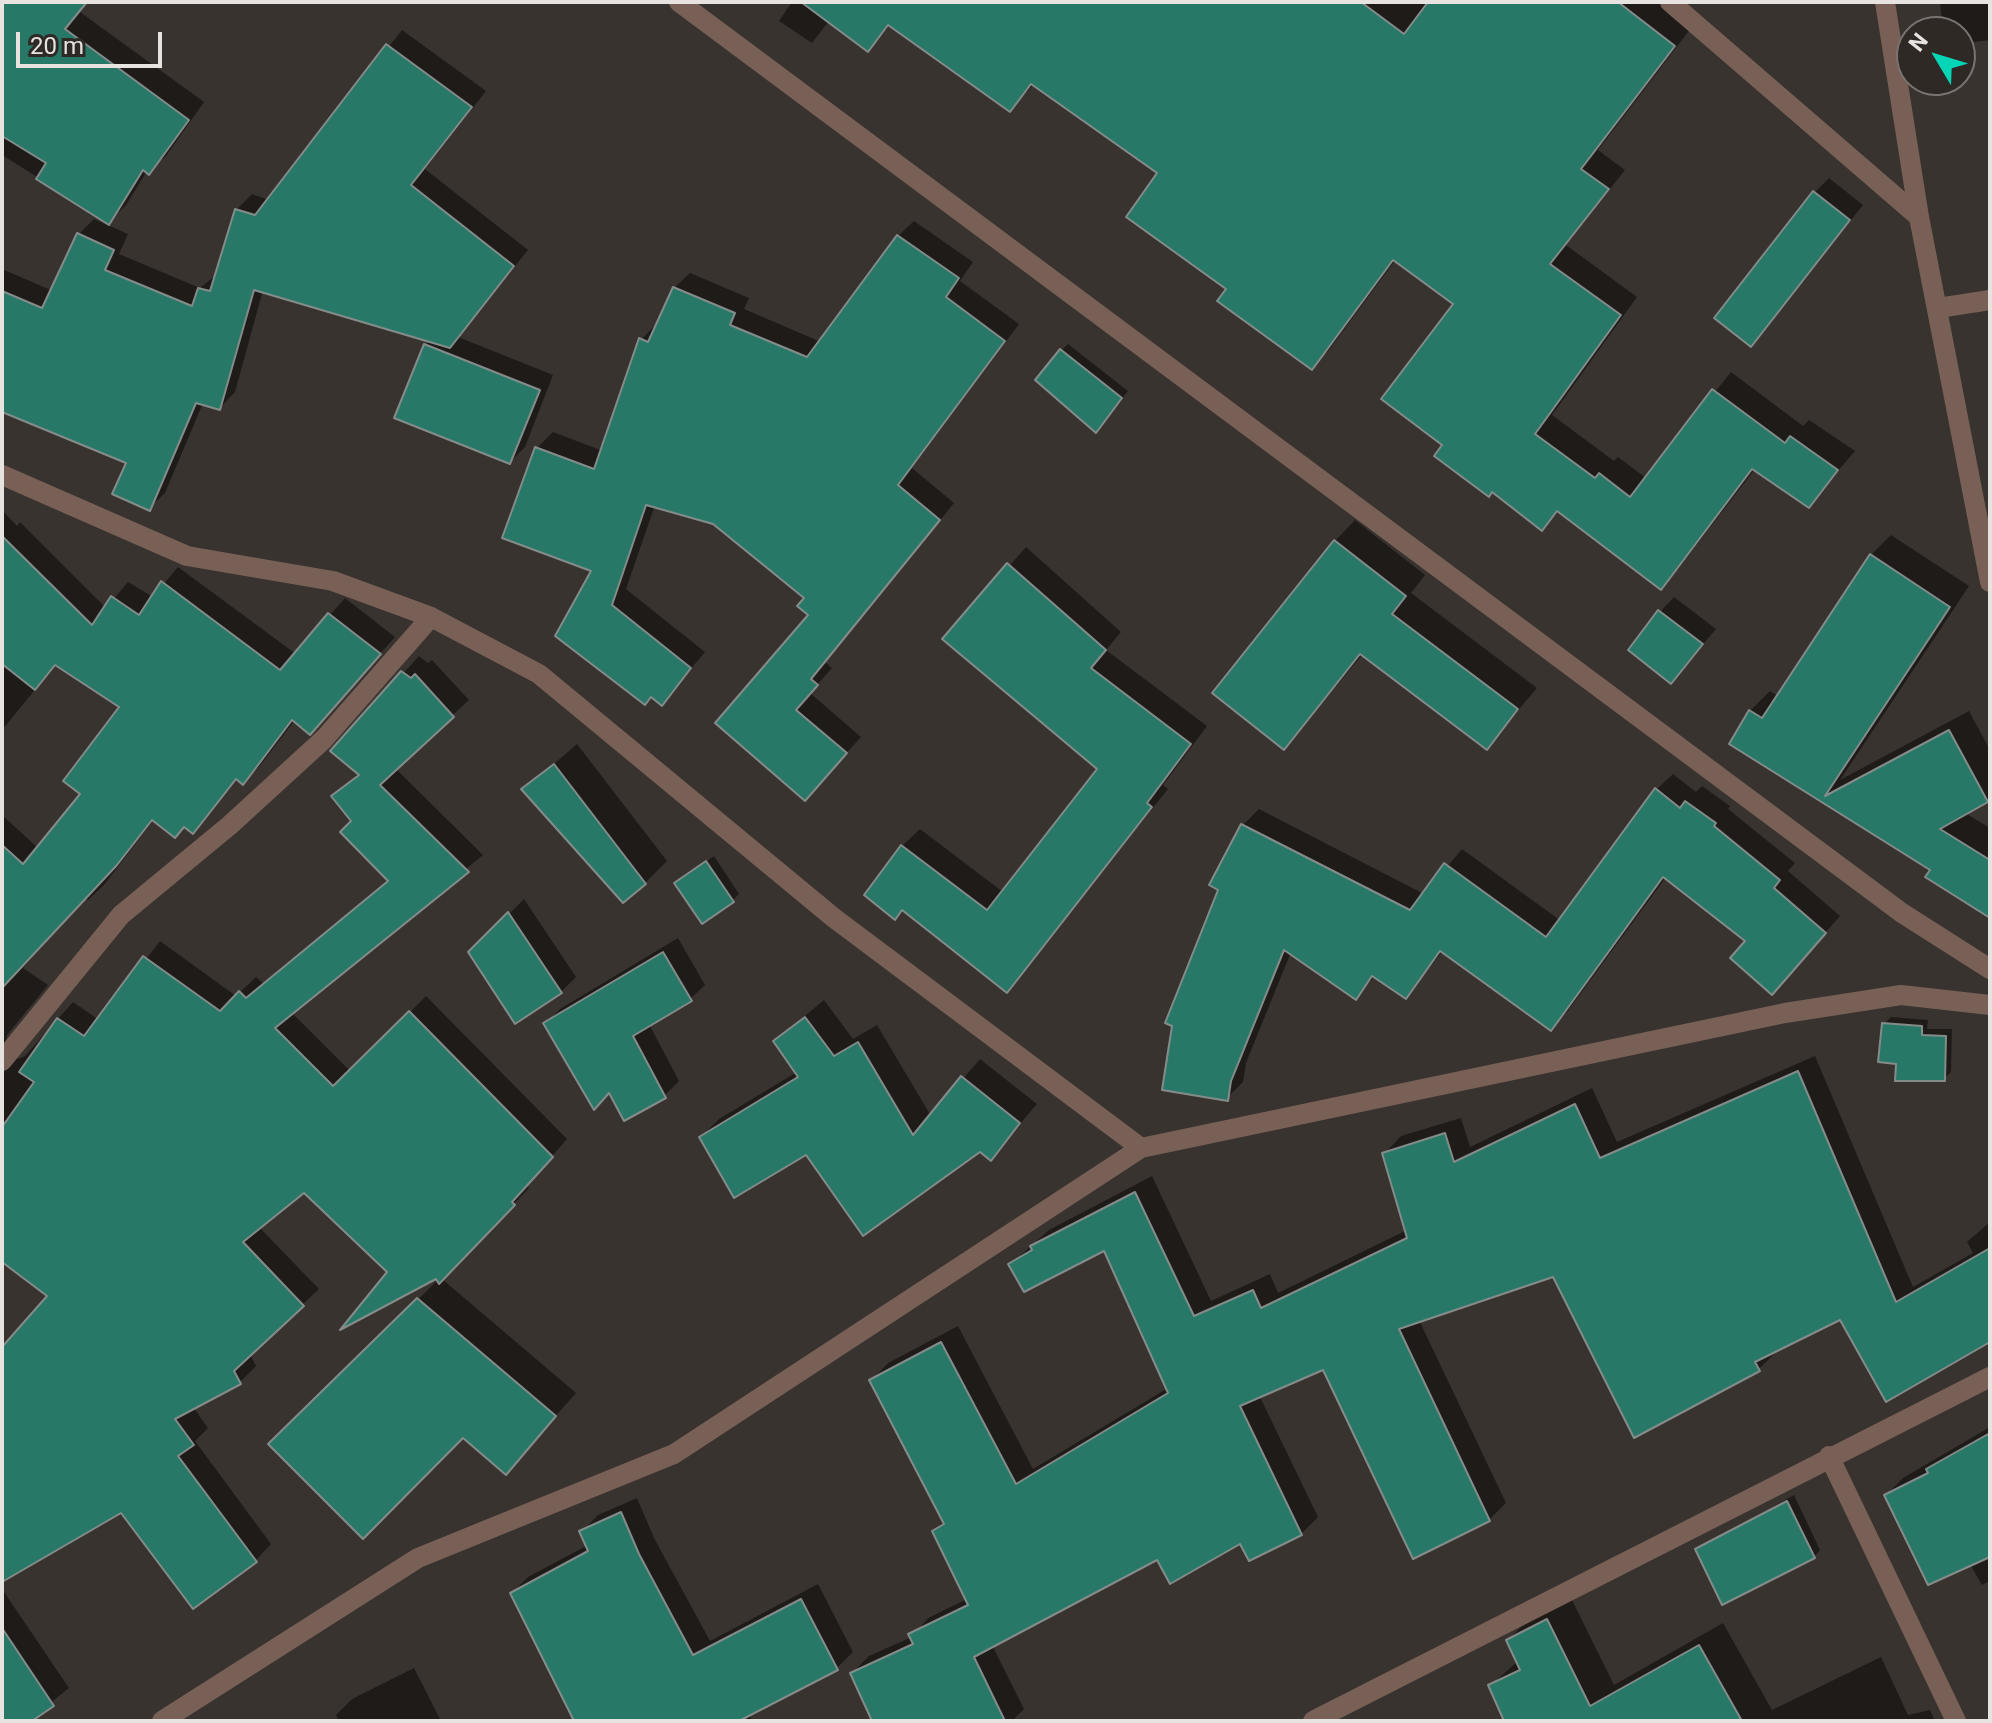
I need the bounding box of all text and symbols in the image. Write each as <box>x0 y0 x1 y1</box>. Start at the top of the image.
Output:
scale bar <box>20 16 166 66</box>
north arrow <box>1896 16 1976 96</box>
text: N <box>1904 28 1933 56</box>
text: 20 m <box>30 32 84 60</box>

